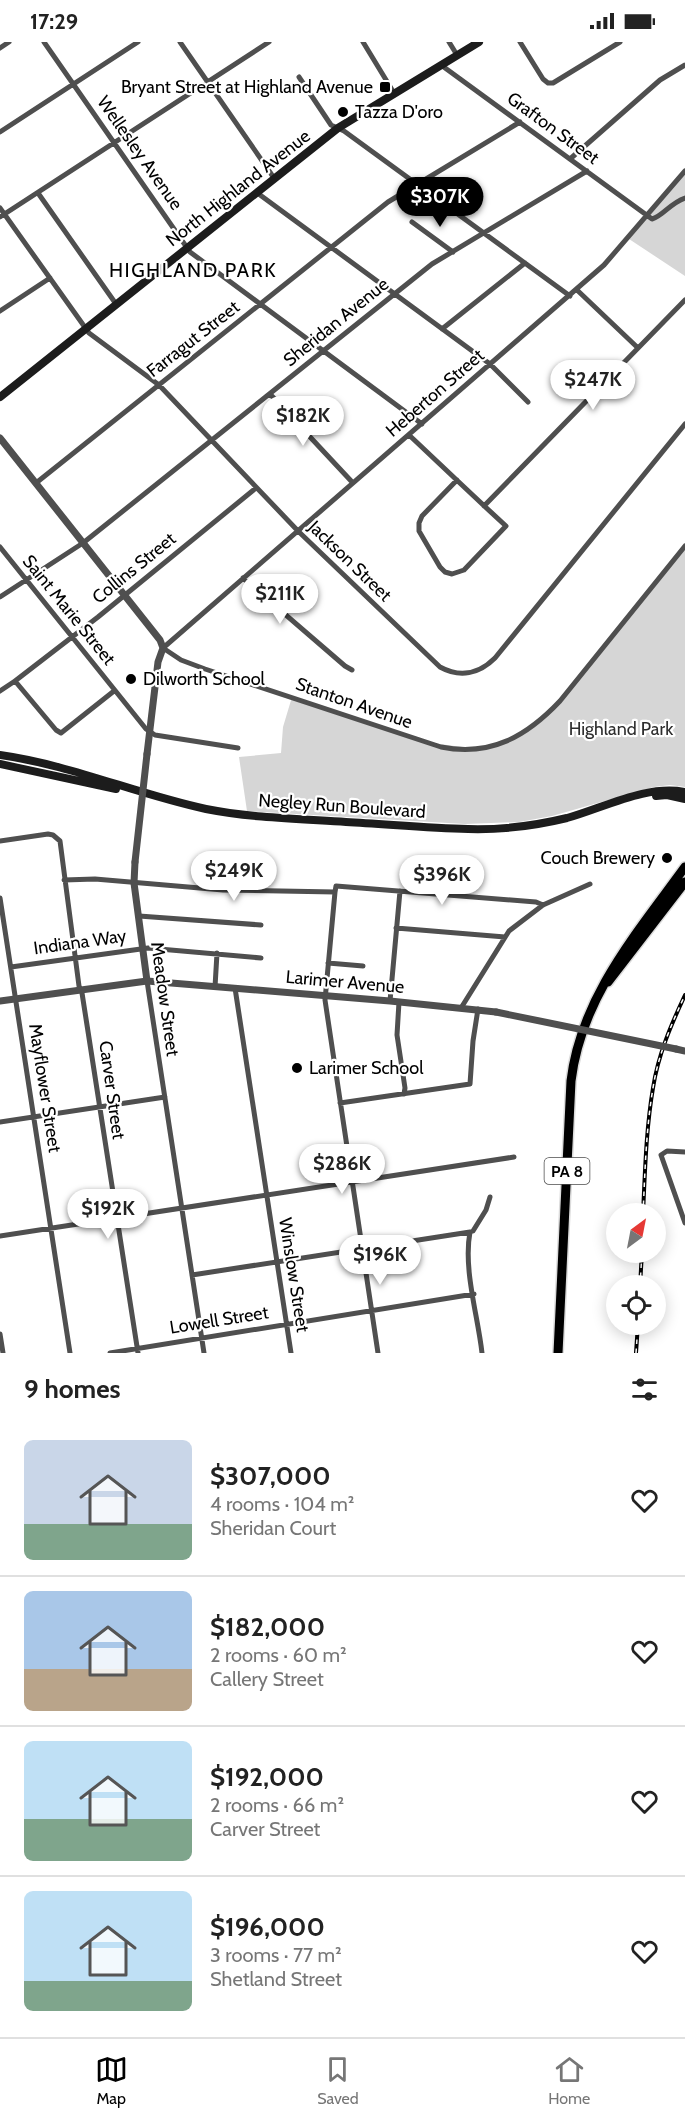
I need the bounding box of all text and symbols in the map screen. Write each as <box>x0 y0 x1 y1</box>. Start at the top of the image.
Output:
text: 17:29 <box>30 8 78 35</box>
place label: Bryant Street at Highland Avenue <box>121 76 373 98</box>
marker: Bryant Street at Highland Avenue <box>378 80 392 94</box>
street label: Grafton Street <box>503 87 603 169</box>
street label: Wellesley Avenue <box>93 92 187 214</box>
place label: Tazza D'oro <box>355 101 443 123</box>
marker: Tazza D'oro <box>336 105 350 119</box>
street label: North Highland Avenue <box>161 125 315 251</box>
pin: $307K <box>398 177 482 228</box>
text: $307K <box>410 184 470 208</box>
district label: HIGHLAND PARK <box>109 258 277 282</box>
street label: Sheridan Avenue <box>279 273 393 371</box>
street label: Farragut Street <box>142 296 244 382</box>
street label: Heberton Street <box>381 344 489 442</box>
pin: $247K <box>551 360 635 411</box>
text: $247K <box>564 367 622 391</box>
pin: $182K <box>261 396 345 447</box>
text: $182K <box>276 403 330 427</box>
street label: Jackson Street <box>303 515 396 606</box>
street label: Collins Street <box>88 528 180 608</box>
street label: Saint Marie Street <box>18 551 120 669</box>
pin: $211K <box>238 574 322 625</box>
text: $211K <box>255 581 305 605</box>
place label: Dilworth School <box>143 668 266 690</box>
marker: Dilworth School <box>124 672 138 686</box>
street label: Stanton Avenue <box>293 673 415 733</box>
park label: Highland Park <box>569 718 674 740</box>
street label: Negley Run Boulevard <box>258 789 426 823</box>
place label: Couch Brewery <box>541 847 655 869</box>
pin: $249K <box>192 851 276 902</box>
marker: Couch Brewery <box>660 851 674 865</box>
pin: $396K <box>400 855 484 906</box>
text: $249K <box>205 858 263 882</box>
text: $396K <box>413 862 471 886</box>
street label: Indiana Way <box>32 925 128 959</box>
street label: Meadow Street <box>146 940 184 1058</box>
street label: Larimer Avenue <box>285 966 405 998</box>
street label: Mayflower Street <box>24 1022 66 1154</box>
street label: Carver Street <box>94 1039 130 1141</box>
place label: Larimer School <box>309 1057 424 1079</box>
marker: Larimer School <box>290 1061 304 1075</box>
pin: $286K <box>300 1144 384 1195</box>
text: $286K <box>313 1151 371 1175</box>
road number: PA 8 <box>544 1158 590 1184</box>
pin: $192K <box>66 1189 150 1240</box>
text: $192K <box>81 1196 135 1220</box>
north arrow <box>606 1203 666 1263</box>
map controls <box>606 1203 666 1335</box>
street label: Winslow Street <box>274 1216 314 1334</box>
pin: $196K <box>338 1235 422 1286</box>
text: $196K <box>353 1242 407 1266</box>
button: locate <box>606 1275 666 1335</box>
street label: Lowell Street <box>168 1301 270 1339</box>
text: 9 homes <box>24 1373 121 1405</box>
icon: filters <box>628 1373 661 1406</box>
text: $307,000 <box>210 1460 331 1492</box>
icon: home <box>72 1464 144 1536</box>
icon: heart <box>628 1484 661 1517</box>
text: 4 rooms · 104 m² <box>210 1492 354 1516</box>
text: Sheridan Court <box>210 1516 336 1540</box>
text: $182,000 <box>210 1611 325 1643</box>
icon: home <box>72 1615 144 1687</box>
icon: heart <box>628 1635 661 1668</box>
text: 2 rooms · 60 m² <box>210 1643 347 1667</box>
text: Callery Street <box>210 1667 324 1691</box>
text: $192,000 <box>210 1761 324 1793</box>
icon: home <box>72 1765 144 1837</box>
icon: heart <box>628 1785 661 1818</box>
text: 2 rooms · 66 m² <box>210 1793 344 1817</box>
text: Carver Street <box>210 1817 320 1841</box>
text: $196,000 <box>210 1911 325 1943</box>
icon: home <box>72 1915 144 1987</box>
icon: heart <box>628 1935 661 1968</box>
text: 3 rooms · 77 m² <box>210 1943 342 1967</box>
text: Shetland Street <box>210 1967 342 1991</box>
tab: Map <box>95 2053 128 2108</box>
tab: Saved <box>317 2053 359 2108</box>
tab: Home <box>548 2053 590 2108</box>

